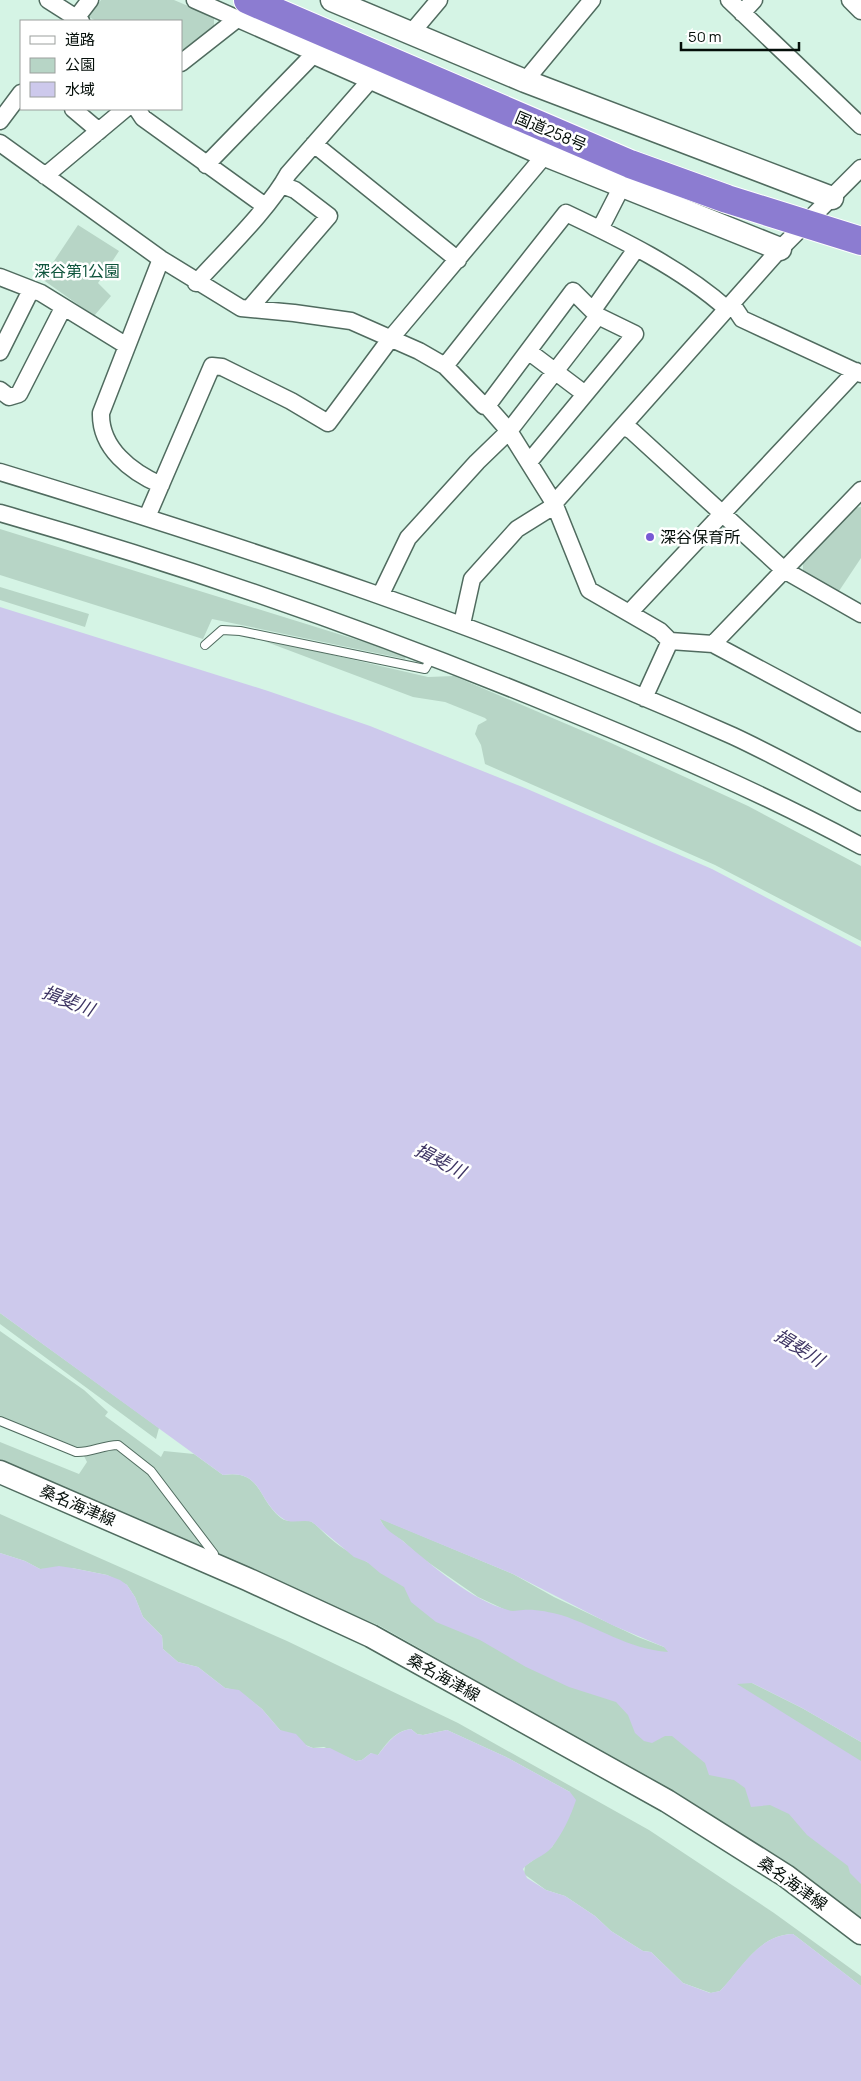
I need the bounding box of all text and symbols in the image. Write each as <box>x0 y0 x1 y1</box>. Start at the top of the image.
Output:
legend <box>20 20 182 110</box>
scale bar <box>681 20 798 52</box>
text: 50 m <box>688 26 722 47</box>
text: 道路 <box>65 29 95 50</box>
text: 公園 <box>65 54 95 75</box>
text: 水域 <box>65 79 95 100</box>
street label: 国道258号 <box>512 106 590 156</box>
park label: 深谷第1公園 <box>34 260 120 282</box>
place label: 深谷保育所 <box>660 526 740 548</box>
marker: 深谷保育所 <box>644 531 656 543</box>
water label: 揖斐川 <box>39 979 100 1022</box>
water label: 揖斐川 <box>411 1137 472 1184</box>
water label: 揖斐川 <box>770 1323 830 1373</box>
street label: 桑名海津線 <box>37 1479 119 1531</box>
street label: 桑名海津線 <box>404 1648 484 1706</box>
street label: 桑名海津線 <box>754 1851 832 1915</box>

